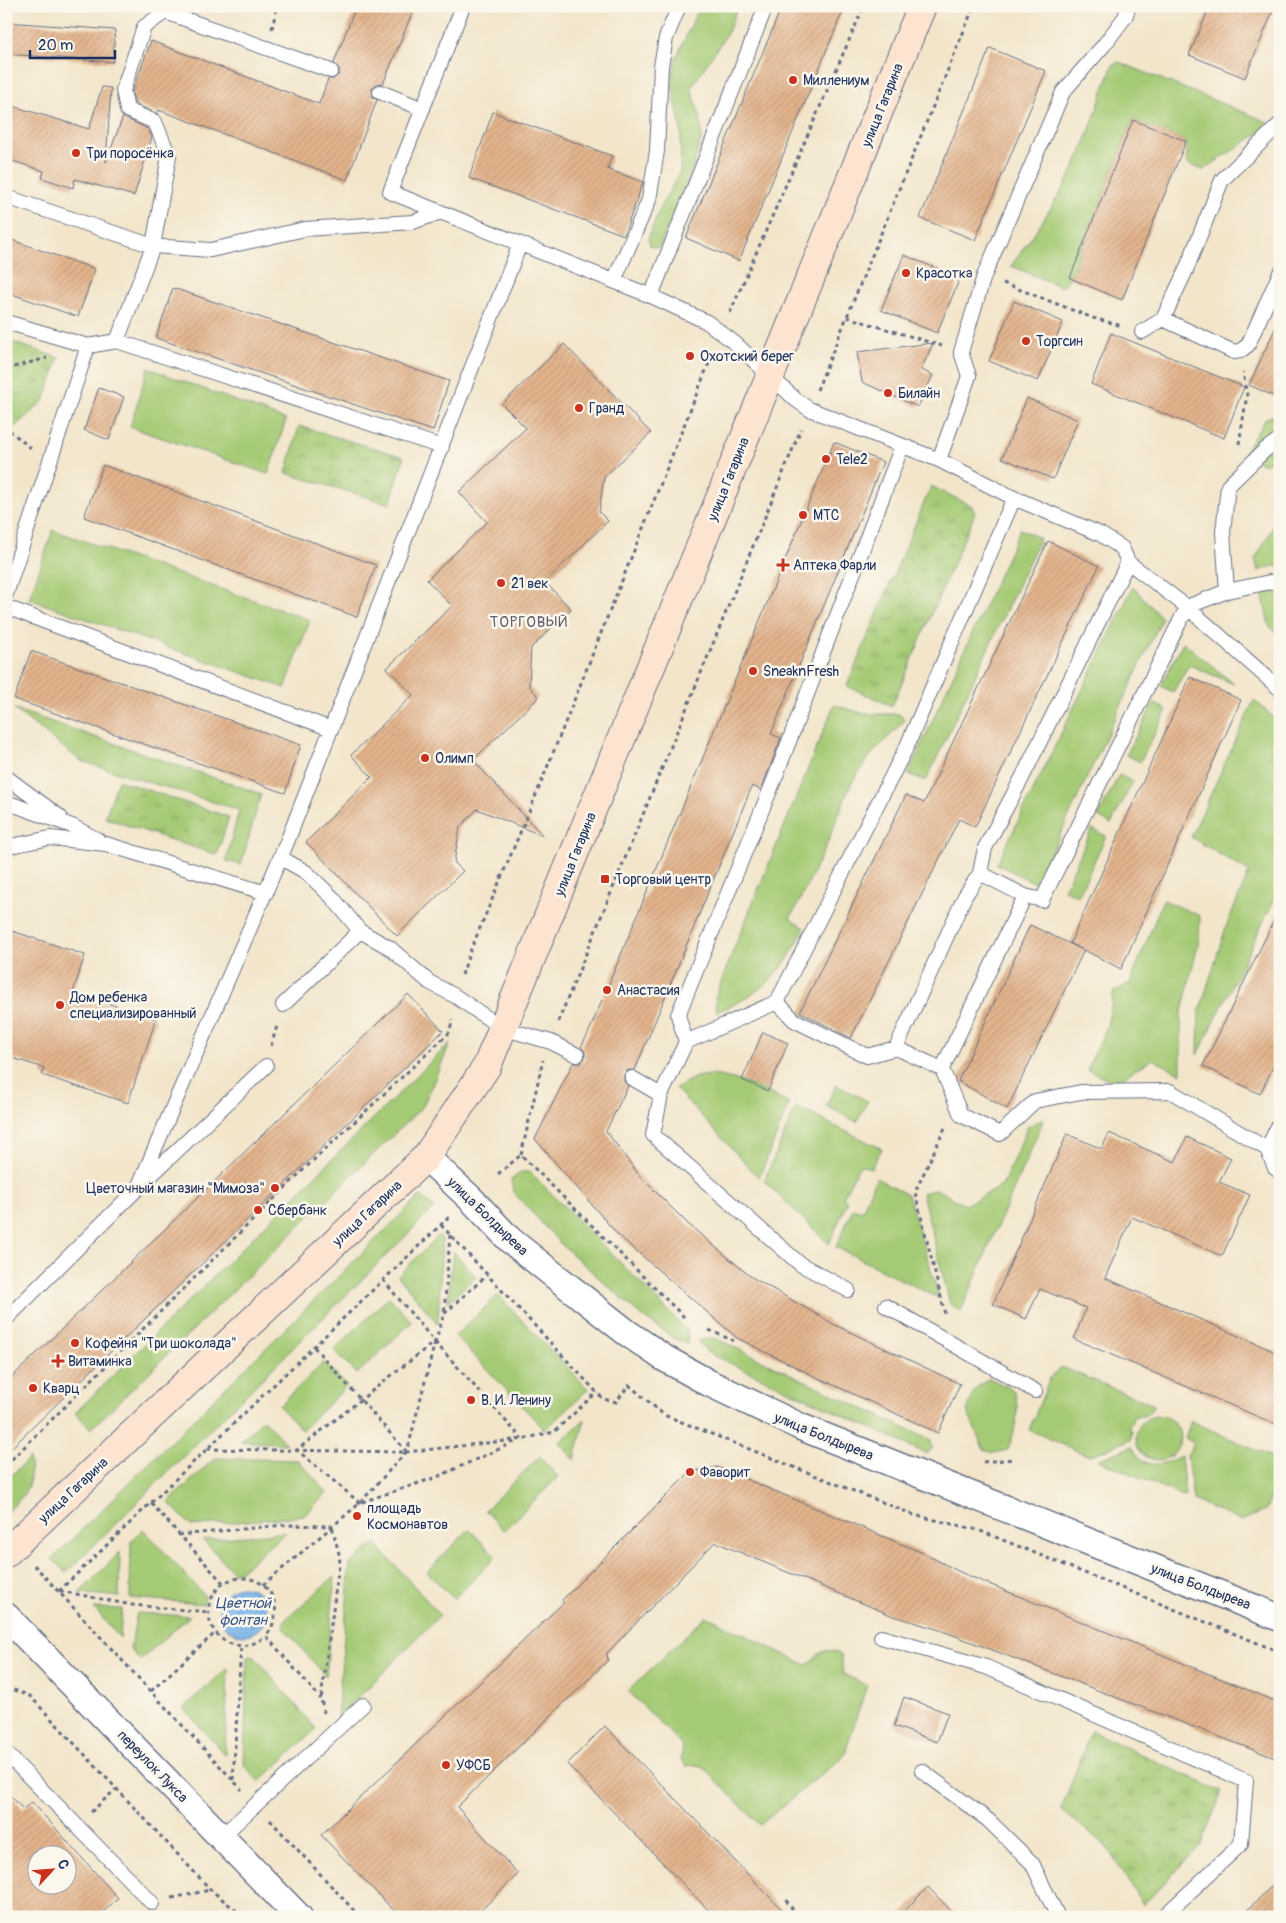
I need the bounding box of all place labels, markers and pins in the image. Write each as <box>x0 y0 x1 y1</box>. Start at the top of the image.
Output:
place label: Миллениум <box>803 72 869 89</box>
marker: Миллениум <box>787 74 799 86</box>
place label: Три поросёнка <box>86 145 174 162</box>
marker: Три поросёнка <box>70 147 82 159</box>
place label: Красотка <box>916 265 973 282</box>
marker: Красотка <box>900 267 912 279</box>
place label: Торгсин <box>1036 333 1083 350</box>
marker: Торгсин <box>1020 335 1032 347</box>
place label: Охотский берег <box>700 348 794 365</box>
marker: Охотский берег <box>684 350 696 362</box>
place label: Билайн <box>898 385 940 402</box>
marker: Билайн <box>882 387 894 399</box>
place label: Гранд <box>589 400 625 417</box>
marker: Гранд <box>573 402 585 414</box>
place label: Tele2 <box>836 451 868 468</box>
marker: Tele2 <box>820 453 832 465</box>
place label: МТС <box>813 507 840 524</box>
marker: МТС <box>797 509 809 521</box>
place label: Аптека Фарли <box>793 557 876 574</box>
marker: Аптека Фарли <box>777 559 789 571</box>
place label: 21 век <box>511 575 548 592</box>
marker: 21 век <box>495 577 507 589</box>
place label: SneaknFresh <box>763 663 839 680</box>
marker: SneaknFresh <box>747 665 759 677</box>
place label: Олимп <box>435 750 474 767</box>
marker: Олимп <box>419 752 431 764</box>
place label: Торговый центр <box>615 871 712 888</box>
marker: Торговый центр <box>599 873 611 885</box>
place label: Анастасия <box>617 982 680 999</box>
marker: Анастасия <box>601 984 613 996</box>
place label: Дом ребенка специализированный <box>69 989 196 1022</box>
marker: Дом ребенка специализированный <box>54 999 66 1011</box>
place label: Цветочный магазин "Мимоза" <box>86 1180 265 1197</box>
marker: Цветочный магазин "Мимоза" <box>269 1182 281 1194</box>
place label: Сбербанк <box>268 1202 327 1219</box>
marker: Сбербанк <box>252 1204 264 1216</box>
place label: Кофейня "Три шоколада" <box>85 1335 237 1352</box>
marker: Кофейня "Три шоколада" <box>69 1337 81 1349</box>
place label: Витаминка <box>68 1353 132 1370</box>
marker: Витаминка <box>52 1355 64 1367</box>
place label: Кварц <box>43 1380 80 1397</box>
marker: Кварц <box>27 1382 39 1394</box>
place label: В. И. Ленину <box>481 1392 551 1409</box>
marker: В. И. Ленину <box>465 1394 477 1406</box>
place label: Фаворит <box>700 1464 750 1481</box>
marker: Фаворит <box>684 1466 696 1478</box>
place label: площадь Космонавтов <box>367 1500 448 1533</box>
marker: площадь Космонавтов <box>351 1510 363 1522</box>
place label: УФСБ <box>456 1757 491 1774</box>
marker: УФСБ <box>440 1759 452 1771</box>

